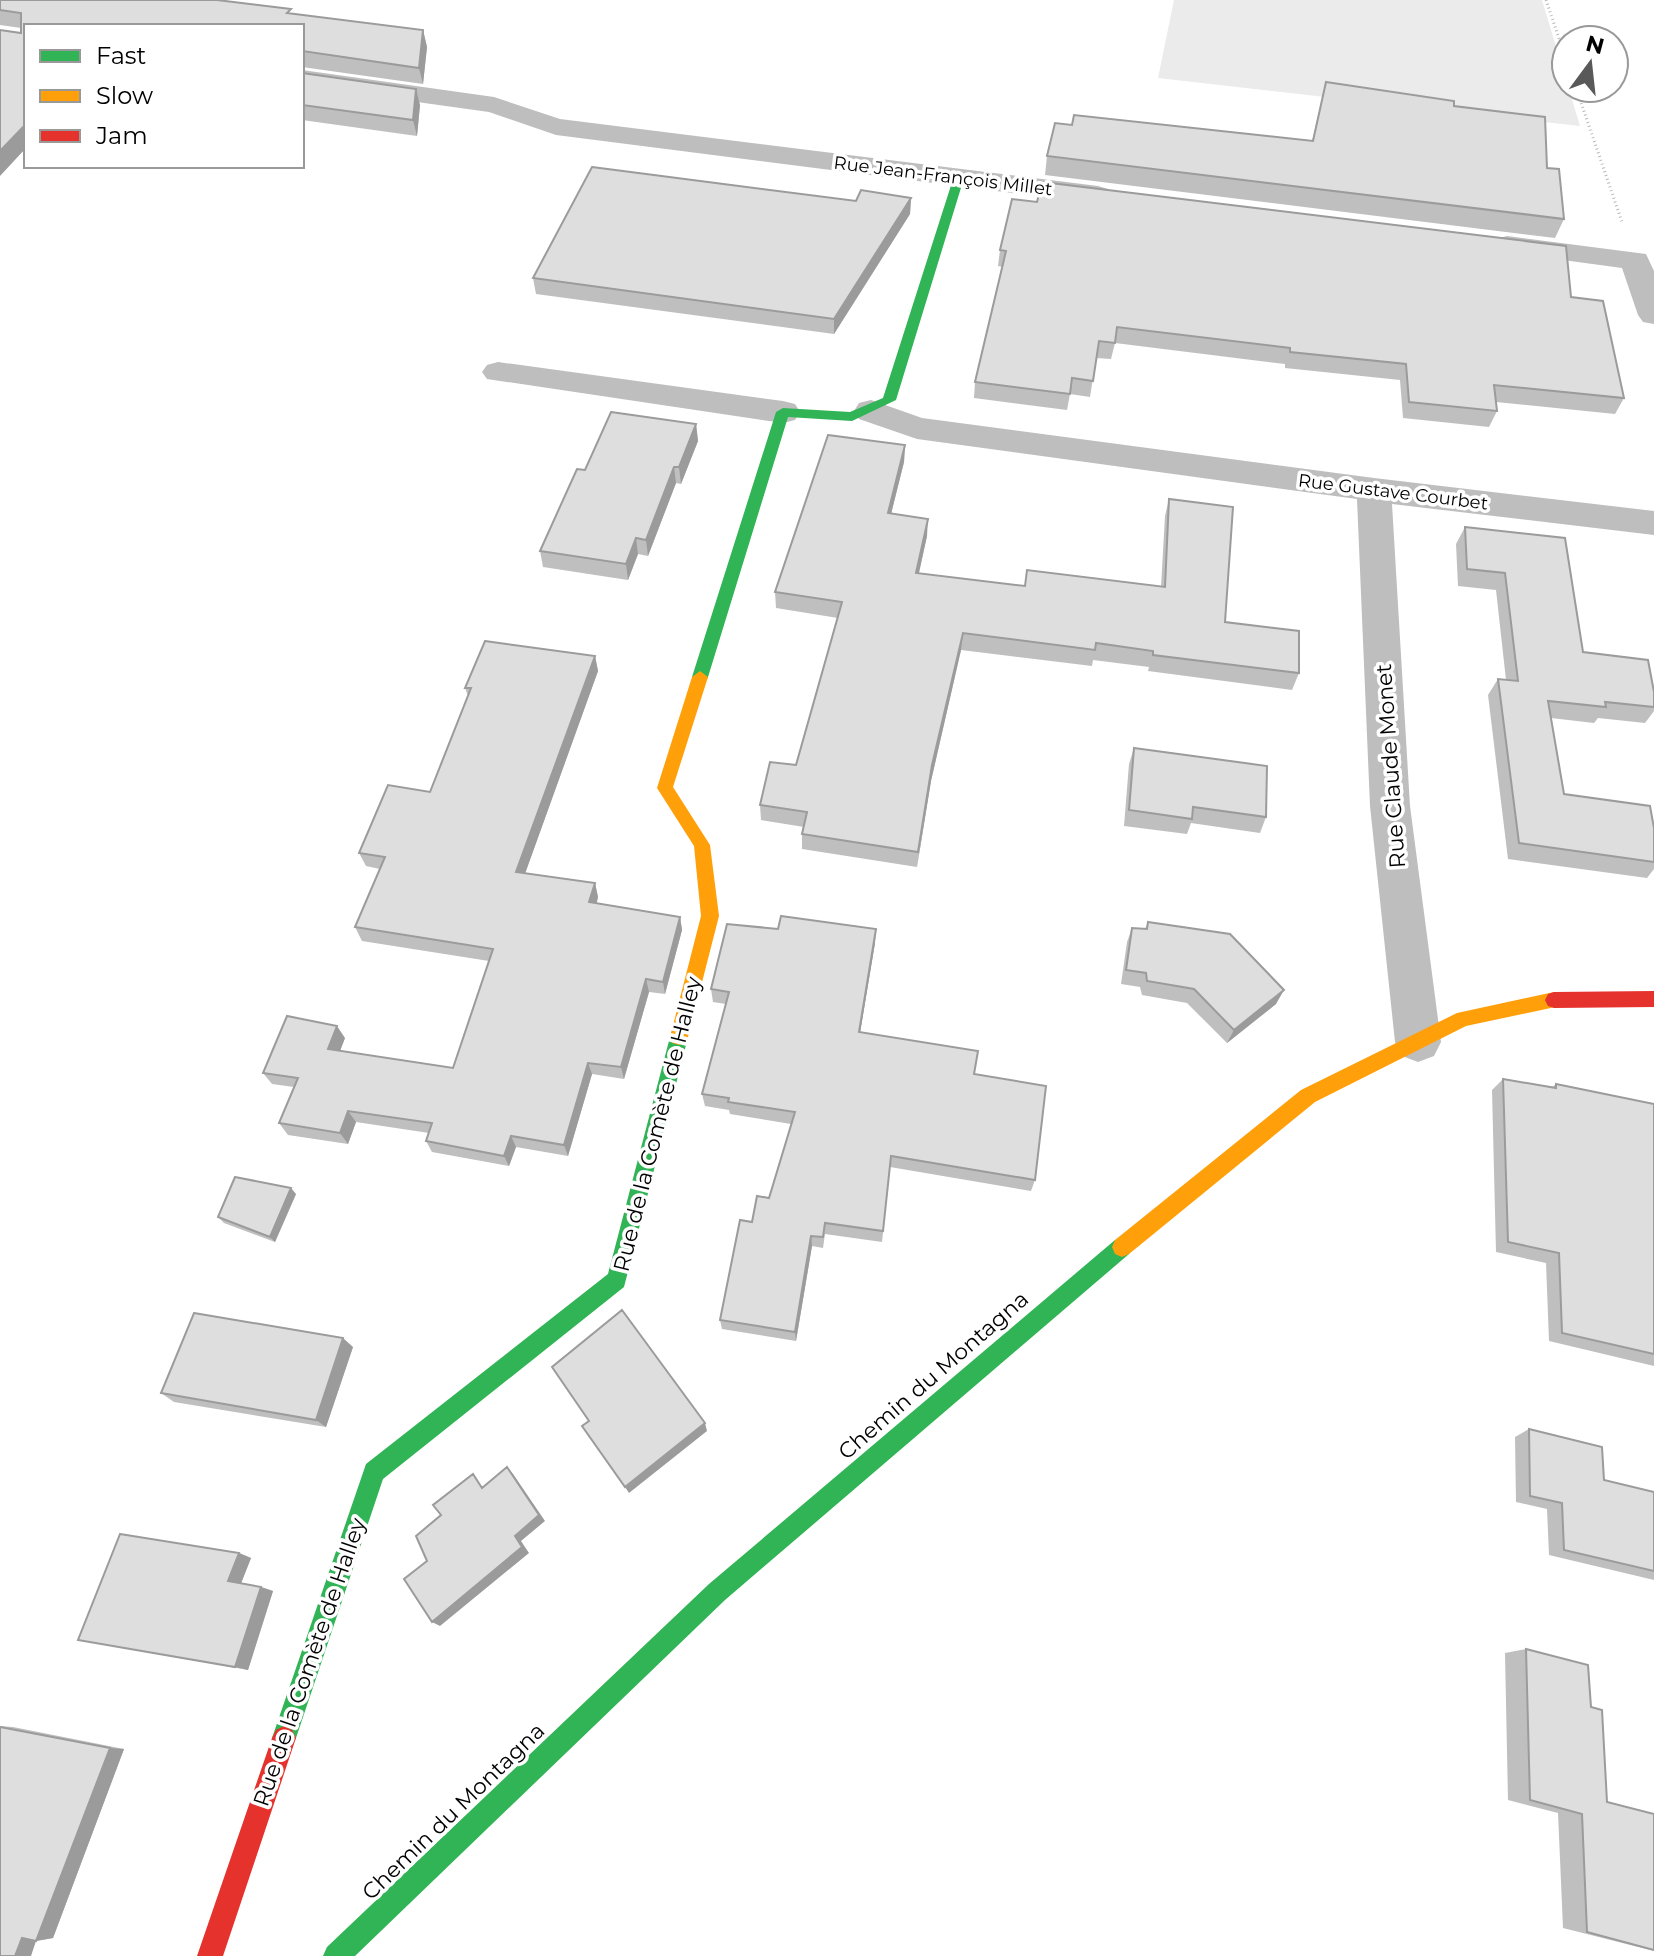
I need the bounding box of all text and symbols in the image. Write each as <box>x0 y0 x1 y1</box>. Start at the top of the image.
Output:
legend <box>24 24 304 168</box>
north arrow <box>1550 24 1630 104</box>
text: N <box>1583 30 1607 61</box>
text: Fast <box>96 41 147 70</box>
text: Slow <box>96 81 153 110</box>
text: Jam <box>95 121 148 150</box>
street label: Rue Jean-François Millet <box>832 152 1054 200</box>
street label: Rue Gustave Courbet <box>1297 469 1489 515</box>
street label: Rue Claude Monet <box>1370 663 1411 869</box>
street label: Rue de la Comète de Halley <box>608 974 707 1274</box>
street label: Chemin du Montagna <box>833 1285 1034 1465</box>
street label: Rue de la Comète de Halley <box>247 1514 372 1810</box>
street label: Chemin du Montagna <box>356 1717 550 1906</box>

